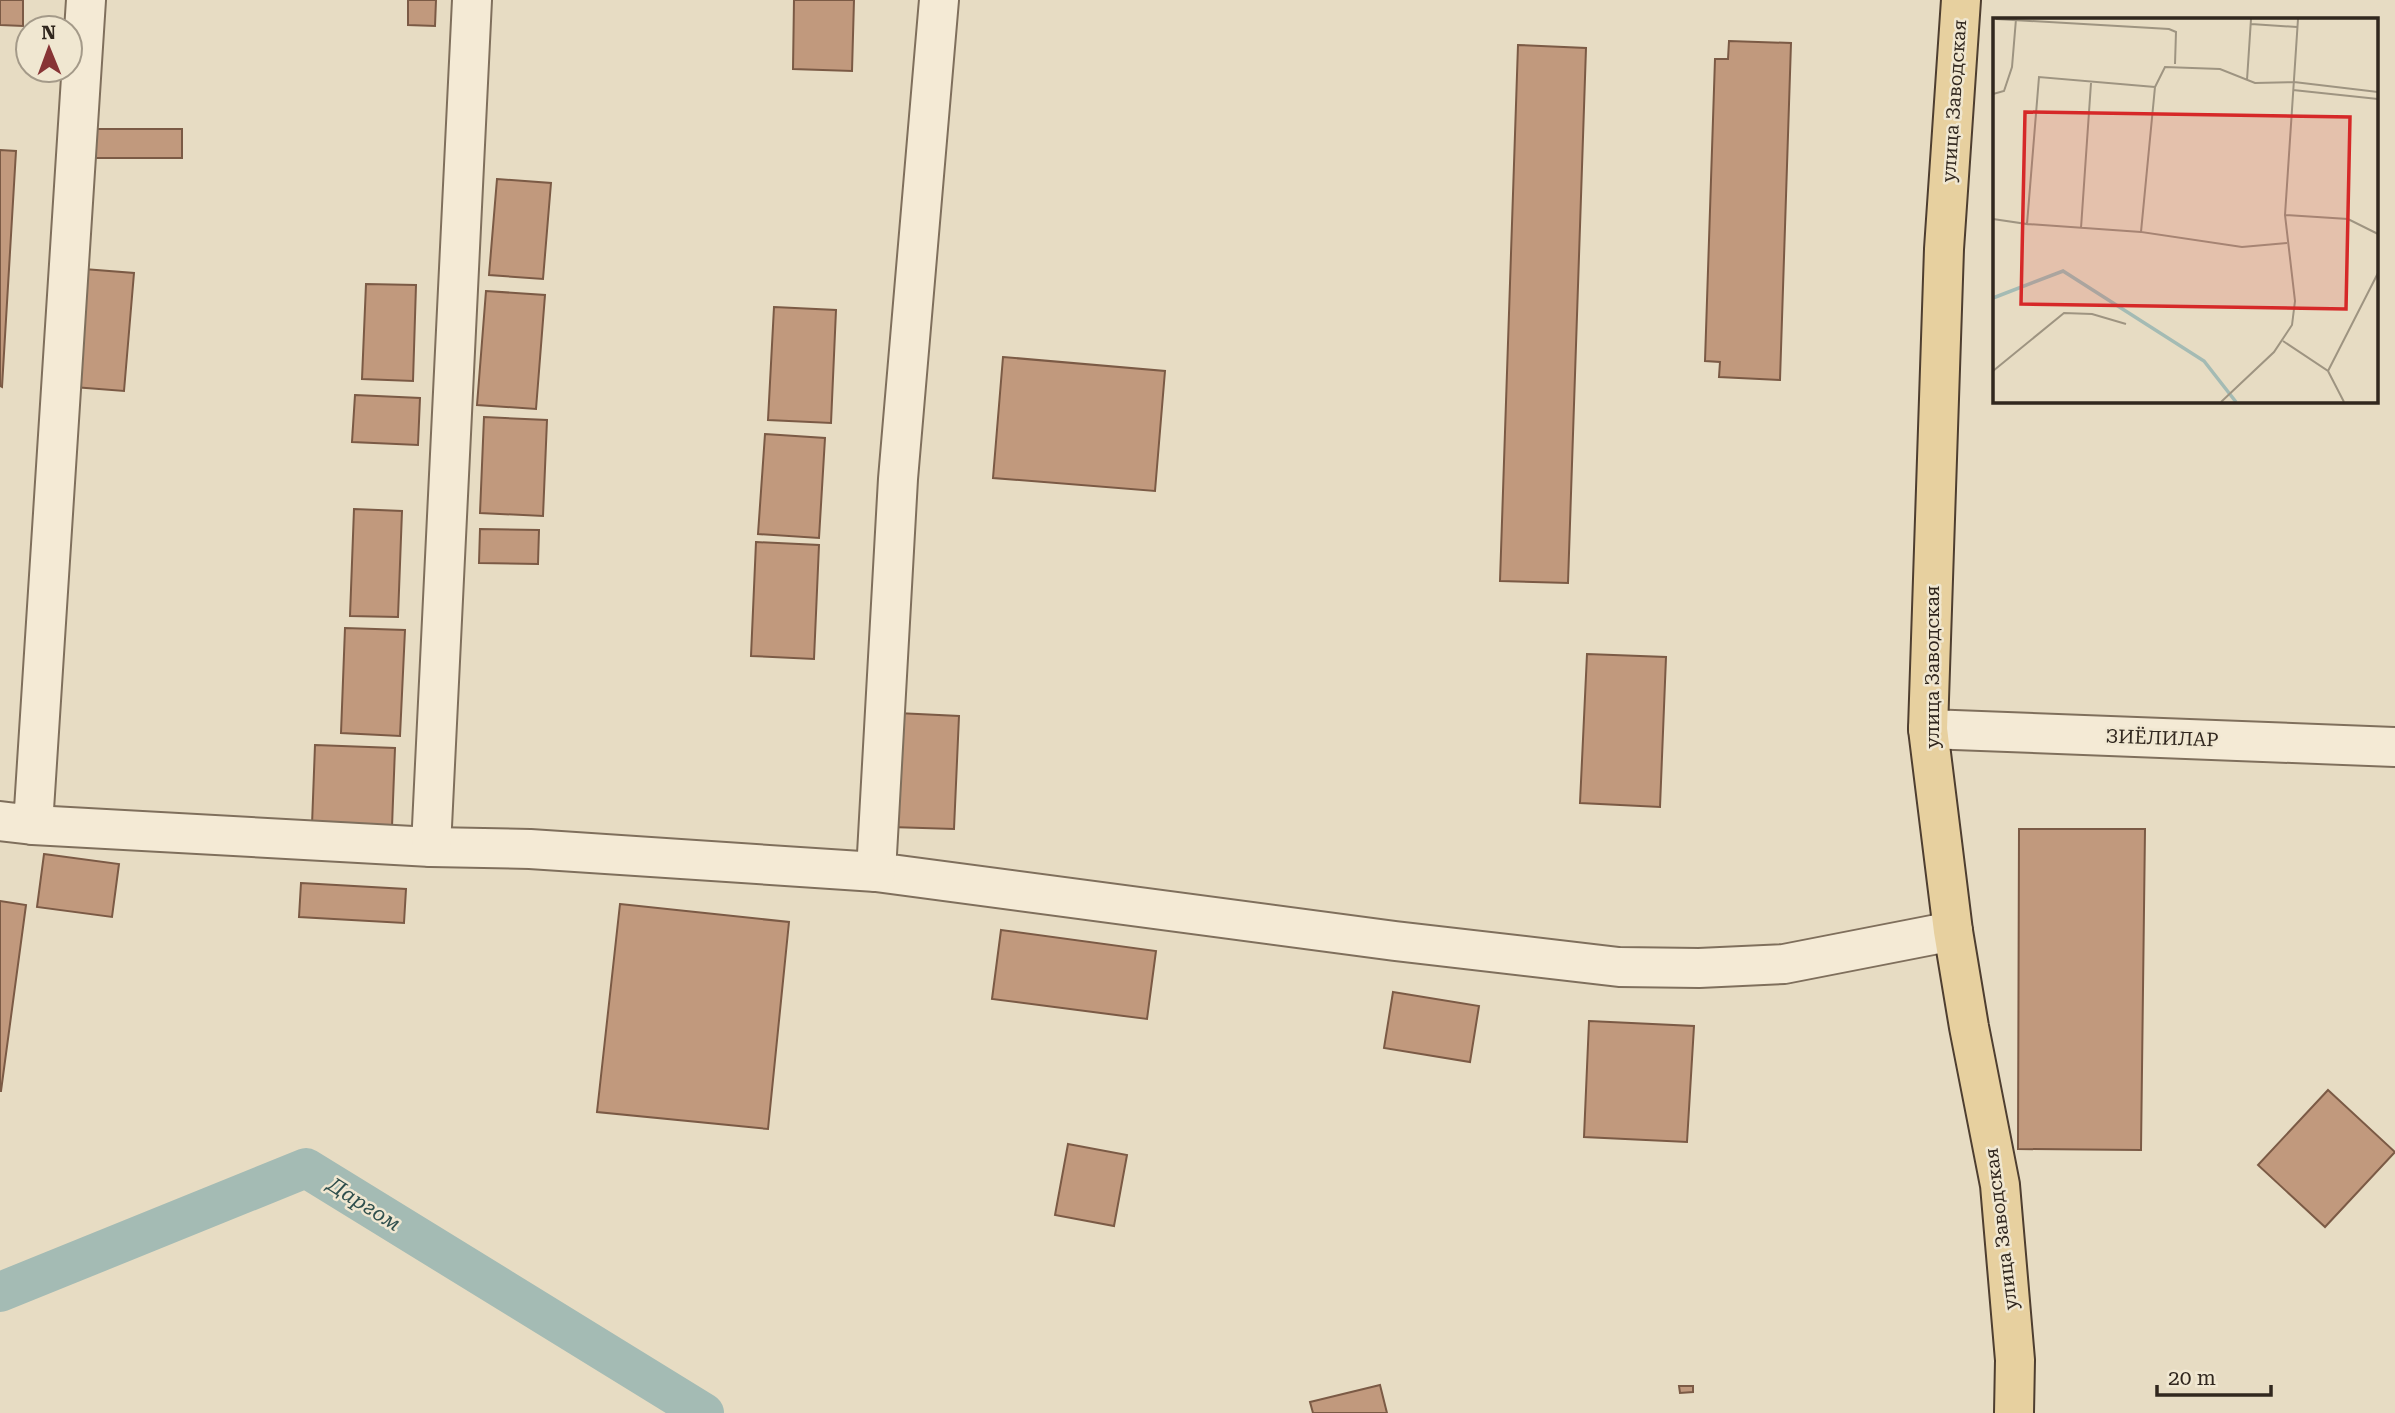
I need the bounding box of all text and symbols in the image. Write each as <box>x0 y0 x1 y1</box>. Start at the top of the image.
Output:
north arrow <box>14 14 84 84</box>
inset map <box>1993 18 2378 402</box>
street label: улица Заводская <box>1937 19 1971 183</box>
text: N <box>41 21 57 44</box>
street label: улица Заводская <box>1921 585 1944 749</box>
street label: ЗИЁЛИЛАР <box>2105 725 2219 751</box>
street label: улица Заводская <box>1980 1146 2022 1311</box>
water label: Даргом <box>321 1171 405 1236</box>
scale bar <box>2157 1354 2271 1398</box>
text: 20 m <box>2168 1366 2216 1390</box>

